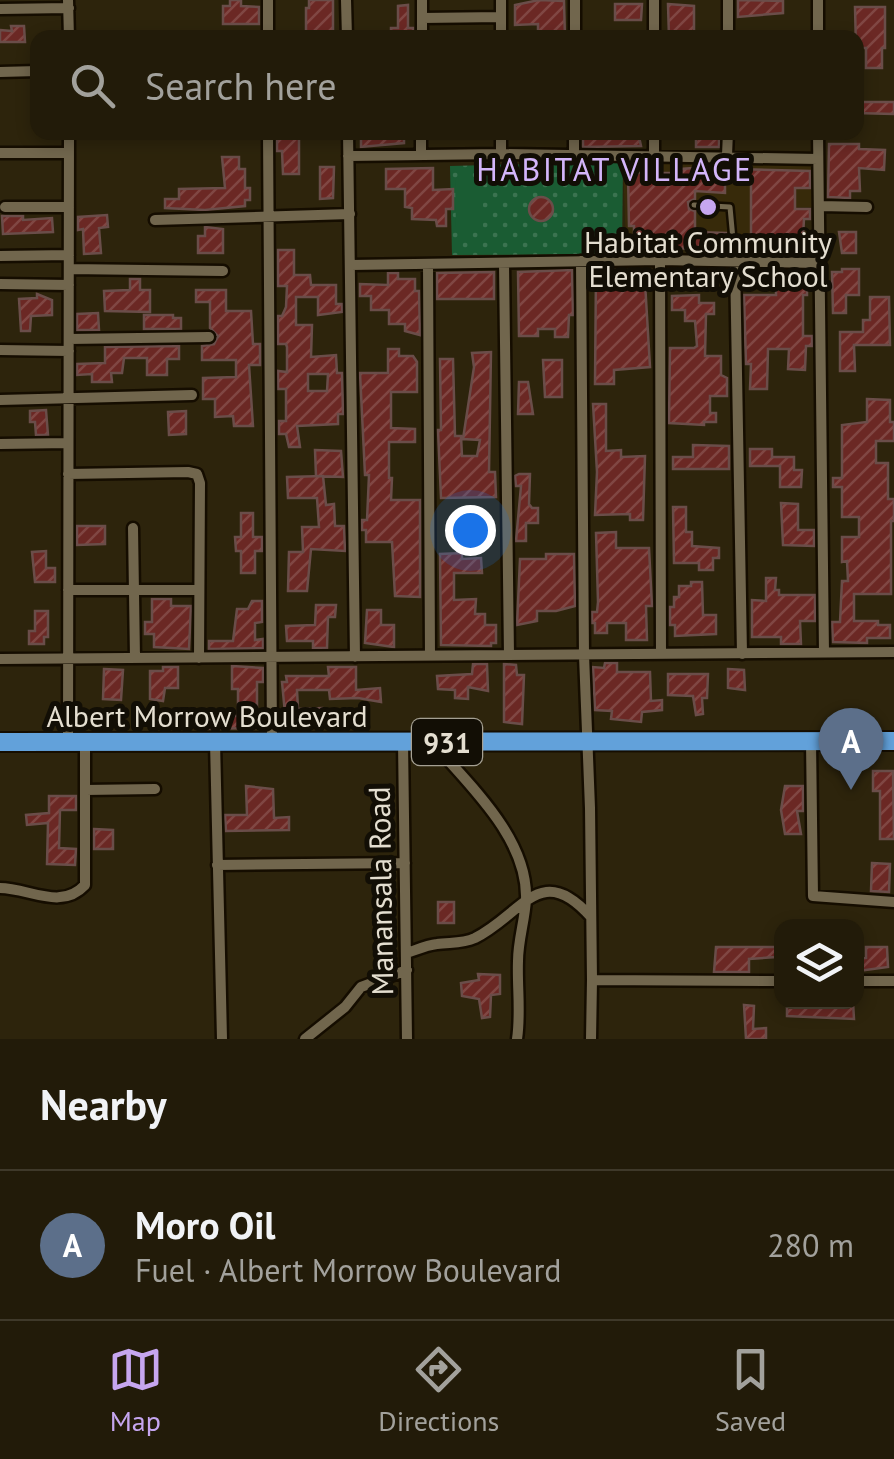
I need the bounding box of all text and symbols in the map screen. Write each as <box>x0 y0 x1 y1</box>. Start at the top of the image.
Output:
search box <box>30 30 864 140</box>
icon: search <box>65 58 120 113</box>
text: Search here <box>145 61 337 110</box>
district label: HABITAT VILLAGE <box>476 148 754 190</box>
marker: Habitat Community Elementary School <box>697 196 719 218</box>
place label: Habitat Community Elementary School <box>584 222 832 295</box>
your location <box>445 505 496 556</box>
street label: Albert Morrow Boulevard <box>46 696 368 735</box>
pin: A <box>818 708 884 790</box>
road number: 931 <box>412 719 482 765</box>
street label: Manansala Road <box>359 786 401 996</box>
map controls <box>774 919 864 1009</box>
button: layers <box>774 919 864 1009</box>
text: Nearby <box>40 1077 167 1132</box>
text: Moro Oil <box>135 1200 276 1249</box>
text: A <box>63 1224 82 1266</box>
text: 280 m <box>767 1224 854 1266</box>
text: Fuel · Albert Morrow Boulevard <box>135 1249 562 1291</box>
tab: Map <box>108 1342 163 1439</box>
tab: Directions <box>378 1342 499 1439</box>
tab: Saved <box>715 1342 786 1439</box>

